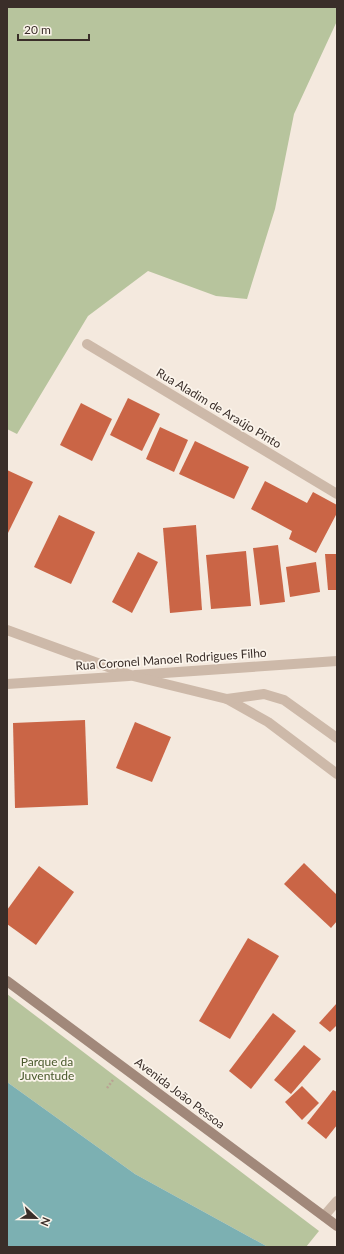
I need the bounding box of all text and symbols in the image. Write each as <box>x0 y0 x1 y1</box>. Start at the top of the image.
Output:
scale bar <box>18 16 89 42</box>
text: 20 m <box>24 22 51 37</box>
street label: Rua Aladim de Araújo Pinto <box>154 365 284 451</box>
street label: Rua Coronel Manoel Rodrigues Filho <box>75 645 267 673</box>
park label: Parque da Juventude <box>20 1054 74 1083</box>
street label: Avenida João Pessoa <box>132 1054 228 1132</box>
north arrow <box>16 1198 56 1238</box>
text: N <box>38 1216 53 1228</box>

